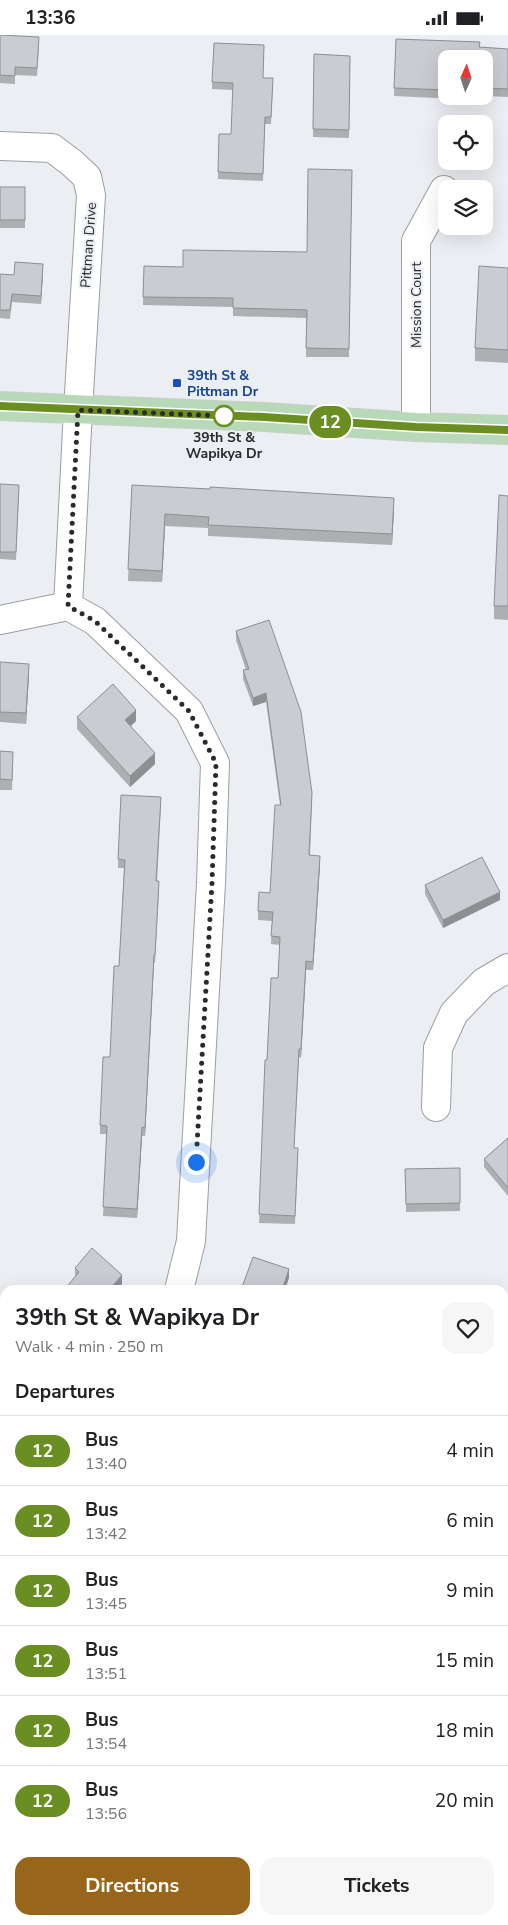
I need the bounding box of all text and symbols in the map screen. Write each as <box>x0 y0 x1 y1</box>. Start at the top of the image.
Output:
text: 13:36 <box>25 5 75 31</box>
north arrow <box>438 50 492 105</box>
map controls <box>438 50 493 235</box>
button: locate <box>438 115 493 170</box>
button: layers <box>438 180 493 235</box>
street label: Pittman Drive <box>76 202 101 289</box>
street label: Mission Court <box>407 262 426 348</box>
place label: 39th St & Pittman Dr <box>187 366 259 401</box>
marker: 39th St & Pittman Dr <box>171 377 183 389</box>
marker: 39th St & Wapikya Dr <box>213 405 235 427</box>
line badge: 12 <box>308 406 352 438</box>
text: 12 <box>319 410 341 434</box>
place label: 39th St & Wapikya Dr <box>186 428 263 463</box>
your location <box>184 1150 209 1175</box>
text: 39th St & Wapikya Dr <box>15 1301 259 1333</box>
button: heart <box>442 1302 494 1354</box>
text: Walk · 4 min · 250 m <box>15 1336 163 1358</box>
text: Departures <box>15 1379 115 1405</box>
text: Bus <box>85 1427 118 1453</box>
text: 4 min <box>446 1438 494 1464</box>
text: 12 <box>32 1439 53 1463</box>
text: 13:40 <box>85 1453 127 1475</box>
text: Bus <box>85 1497 118 1523</box>
text: 6 min <box>446 1508 494 1534</box>
text: 12 <box>32 1509 53 1533</box>
text: 13:42 <box>85 1523 127 1545</box>
text: Bus <box>85 1567 118 1593</box>
text: 9 min <box>446 1578 494 1604</box>
text: 12 <box>32 1579 53 1603</box>
text: 13:45 <box>85 1593 127 1615</box>
text: Bus <box>85 1637 118 1663</box>
text: 15 min <box>435 1648 494 1674</box>
text: 12 <box>32 1649 53 1673</box>
text: 13:51 <box>85 1663 127 1685</box>
text: Bus <box>85 1707 118 1733</box>
text: 18 min <box>435 1718 494 1744</box>
text: 12 <box>32 1719 53 1743</box>
text: 13:54 <box>85 1733 127 1755</box>
text: Bus <box>85 1777 118 1803</box>
text: 20 min <box>435 1788 494 1814</box>
text: 12 <box>32 1789 53 1813</box>
text: 13:56 <box>85 1803 127 1825</box>
button: Directions <box>15 1857 250 1915</box>
button: Tickets <box>260 1857 494 1915</box>

